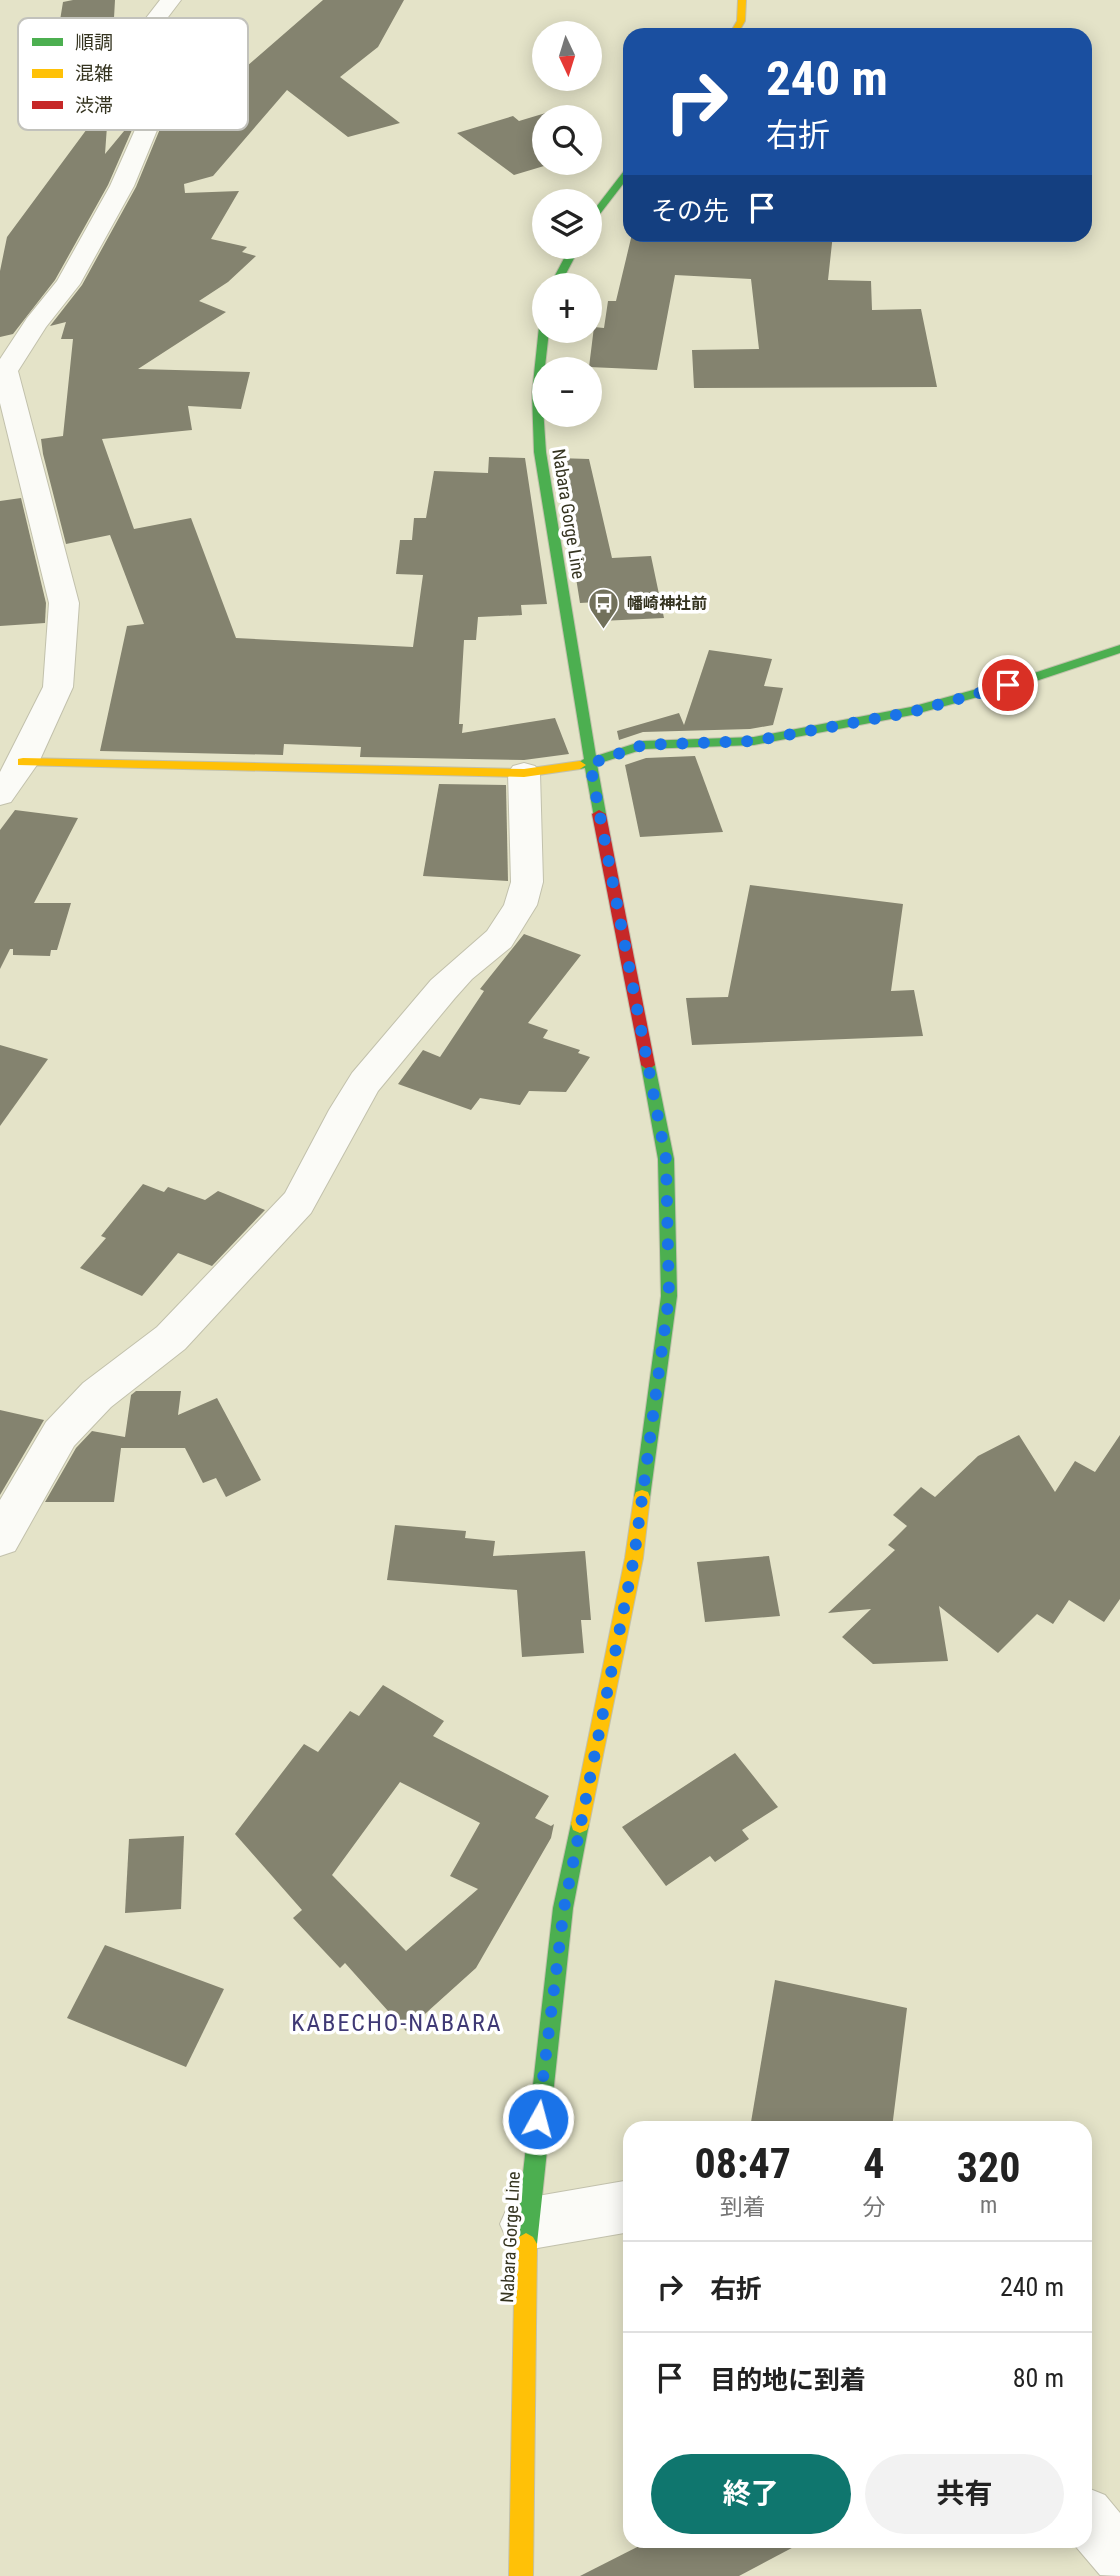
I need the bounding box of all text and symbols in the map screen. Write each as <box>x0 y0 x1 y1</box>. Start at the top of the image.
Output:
legend <box>18 18 248 130</box>
north arrow <box>532 21 602 91</box>
map controls <box>532 21 602 427</box>
text: 順調 <box>75 31 113 54</box>
text: 240 m <box>766 50 888 107</box>
icon: right <box>651 56 742 147</box>
text: 混雑 <box>75 62 113 85</box>
text: 渋滞 <box>75 94 113 117</box>
button: search <box>532 105 602 175</box>
text: 右折 <box>766 116 830 154</box>
button: layers <box>532 189 602 259</box>
icon: arrive <box>743 189 781 227</box>
text: その先 <box>651 196 729 226</box>
button: + <box>532 273 602 343</box>
button: − <box>532 357 602 427</box>
street label: Nabara Gorge Line <box>548 447 590 581</box>
bus stop icon: 幡崎神社前 <box>587 586 621 630</box>
place label: 幡崎神社前 <box>627 594 707 613</box>
pin <box>978 655 1038 715</box>
icon: arrive <box>989 666 1027 704</box>
district label: KABECHO-NABARA <box>291 2009 503 2037</box>
position arrow <box>501 2082 575 2156</box>
text: 08:47 <box>694 2139 791 2188</box>
text: 4 <box>863 2139 884 2188</box>
text: 320 <box>957 2143 1020 2192</box>
street label: Nabara Gorge Line <box>496 2171 524 2303</box>
text: m <box>980 2192 997 2219</box>
text: 到着 <box>720 2194 766 2221</box>
text: 分 <box>862 2194 885 2221</box>
icon: right <box>651 2268 689 2306</box>
text: 240 m <box>1000 2272 1064 2302</box>
text: 右折 <box>710 2274 762 2304</box>
icon: arrive <box>651 2359 689 2397</box>
text: 80 m <box>1013 2363 1064 2393</box>
text: 目的地に到着 <box>710 2365 866 2395</box>
button: 終了 <box>651 2454 851 2534</box>
button: 共有 <box>865 2454 1064 2534</box>

